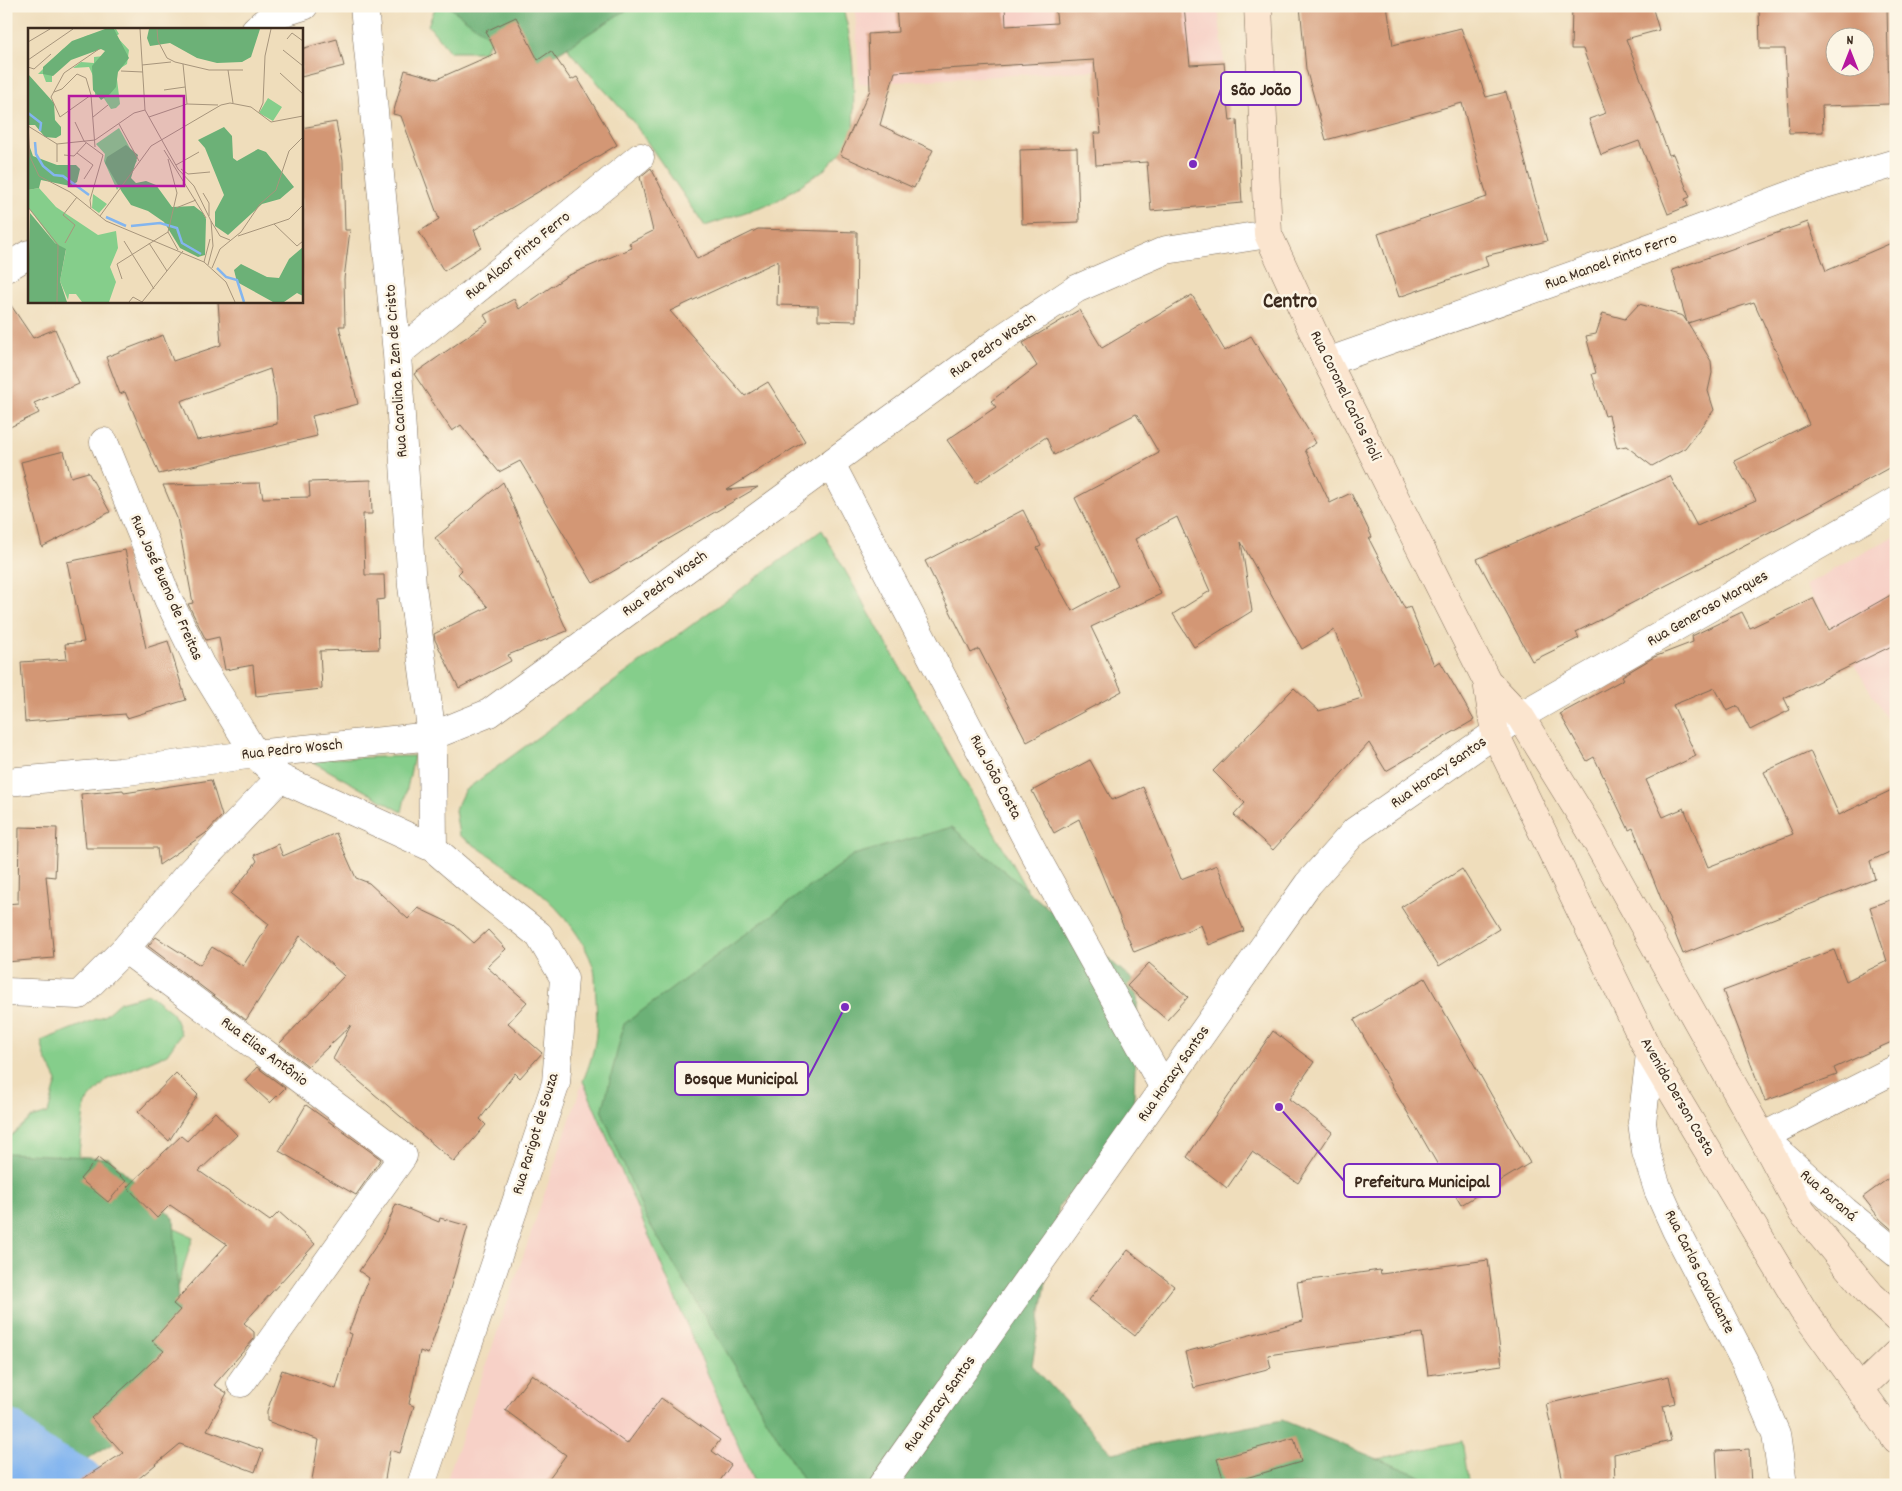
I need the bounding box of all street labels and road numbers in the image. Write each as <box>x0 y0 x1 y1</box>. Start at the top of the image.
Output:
street label: Rua Alaor Pinto Ferro <box>460 206 576 306</box>
street label: Rua Manoel Pinto Ferro <box>1542 227 1680 297</box>
street label: Rua Carolina B. Zen de Cristo <box>379 284 415 458</box>
street label: Rua Pedro Wosch <box>945 308 1041 384</box>
street label: Rua Coronel Carlos Pioli <box>1303 327 1387 465</box>
street label: Rua José Bueno de Freitas <box>124 512 209 665</box>
street label: Rua Pedro Wosch <box>617 545 713 623</box>
street label: Rua Generoso Marques <box>1643 565 1773 653</box>
street label: Rua João Costa <box>963 731 1027 824</box>
street label: Rua Horacy Santos <box>1386 731 1492 815</box>
street label: Rua Pedro Wosch <box>240 733 344 767</box>
street label: Rua Elias Antônio <box>215 1011 313 1093</box>
street label: Rua Horacy Santos <box>1132 1021 1216 1127</box>
street label: Avenida Derson Costa <box>1634 1034 1720 1161</box>
street label: Rua Parigot de Souza <box>507 1070 566 1198</box>
street label: Rua Paraná <box>1794 1165 1862 1227</box>
street label: Rua Carlos Cavalcante <box>1658 1206 1740 1338</box>
street label: Rua Horacy Santos <box>898 1351 982 1457</box>

